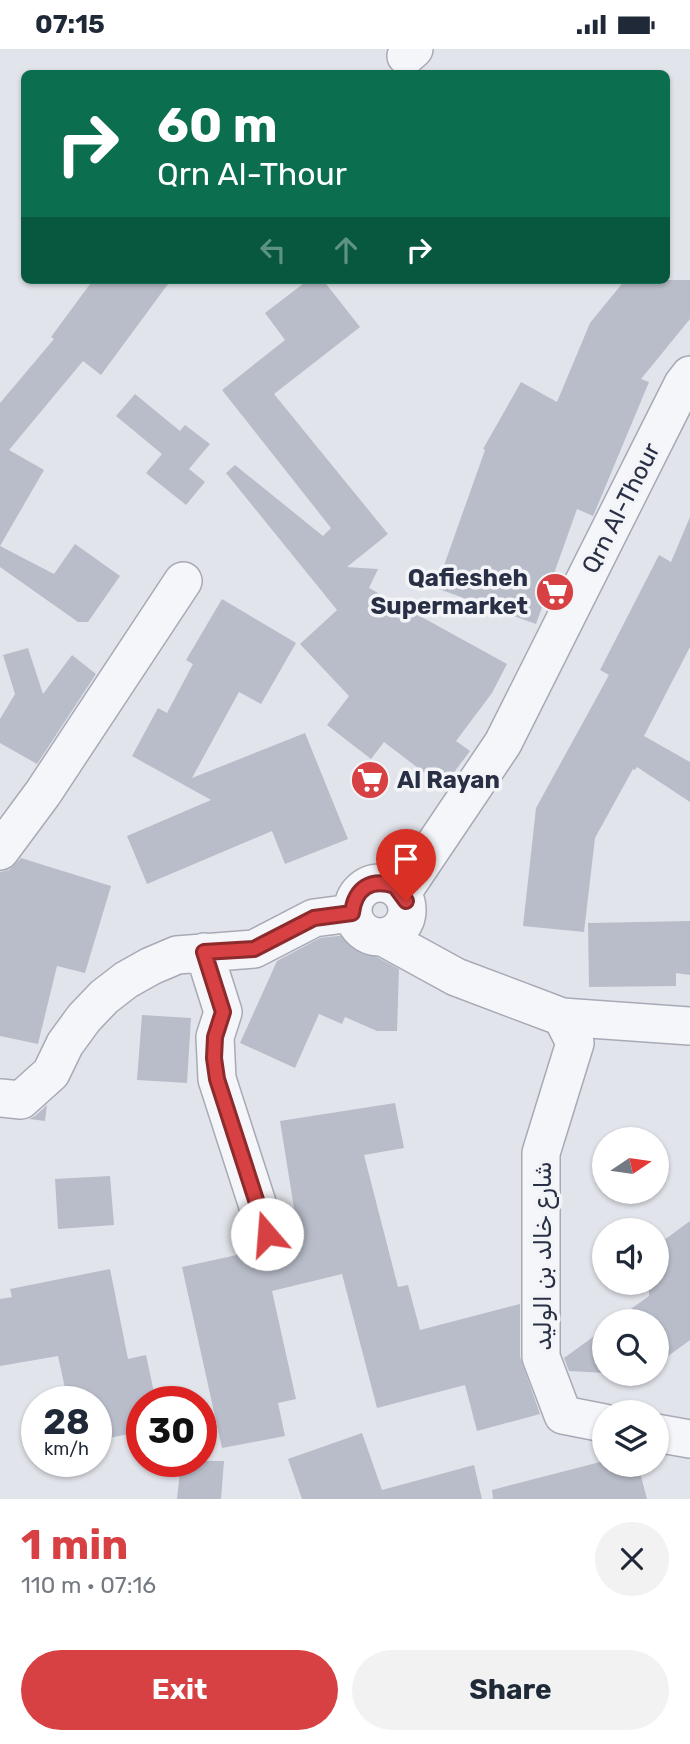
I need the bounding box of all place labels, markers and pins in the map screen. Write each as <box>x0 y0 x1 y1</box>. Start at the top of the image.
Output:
place label: Qafiesheh Supermarket <box>370 564 528 620</box>
supermarket icon: Qafiesheh Supermarket <box>534 571 576 613</box>
supermarket icon: Al Rayan <box>349 759 391 801</box>
place label: Al Rayan <box>397 766 500 794</box>
pin <box>376 829 436 901</box>

